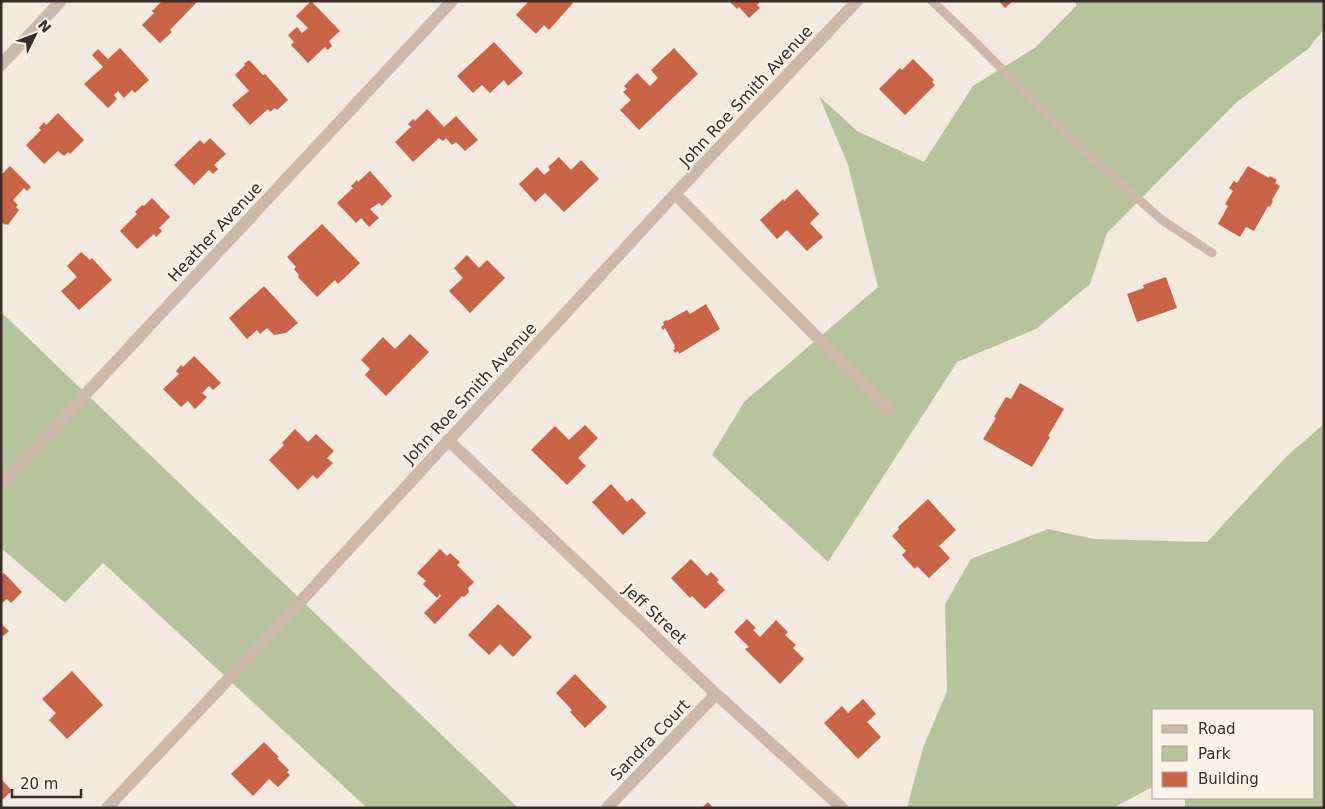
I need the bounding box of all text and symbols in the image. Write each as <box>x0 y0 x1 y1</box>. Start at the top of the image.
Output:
north arrow <box>10 10 60 60</box>
text: N <box>35 17 55 36</box>
street label: John Roe Smith Avenue <box>675 21 816 171</box>
street label: Heather Avenue <box>164 178 266 286</box>
street label: John Roe Smith Avenue <box>399 318 540 468</box>
street label: Jeff Street <box>619 579 690 648</box>
street label: Sandra Court <box>606 695 694 785</box>
legend <box>1152 709 1315 799</box>
text: Road <box>1198 720 1236 738</box>
text: Park <box>1198 745 1231 763</box>
scale bar <box>12 766 81 798</box>
text: Building <box>1198 770 1259 788</box>
text: 20 m <box>20 775 58 793</box>

